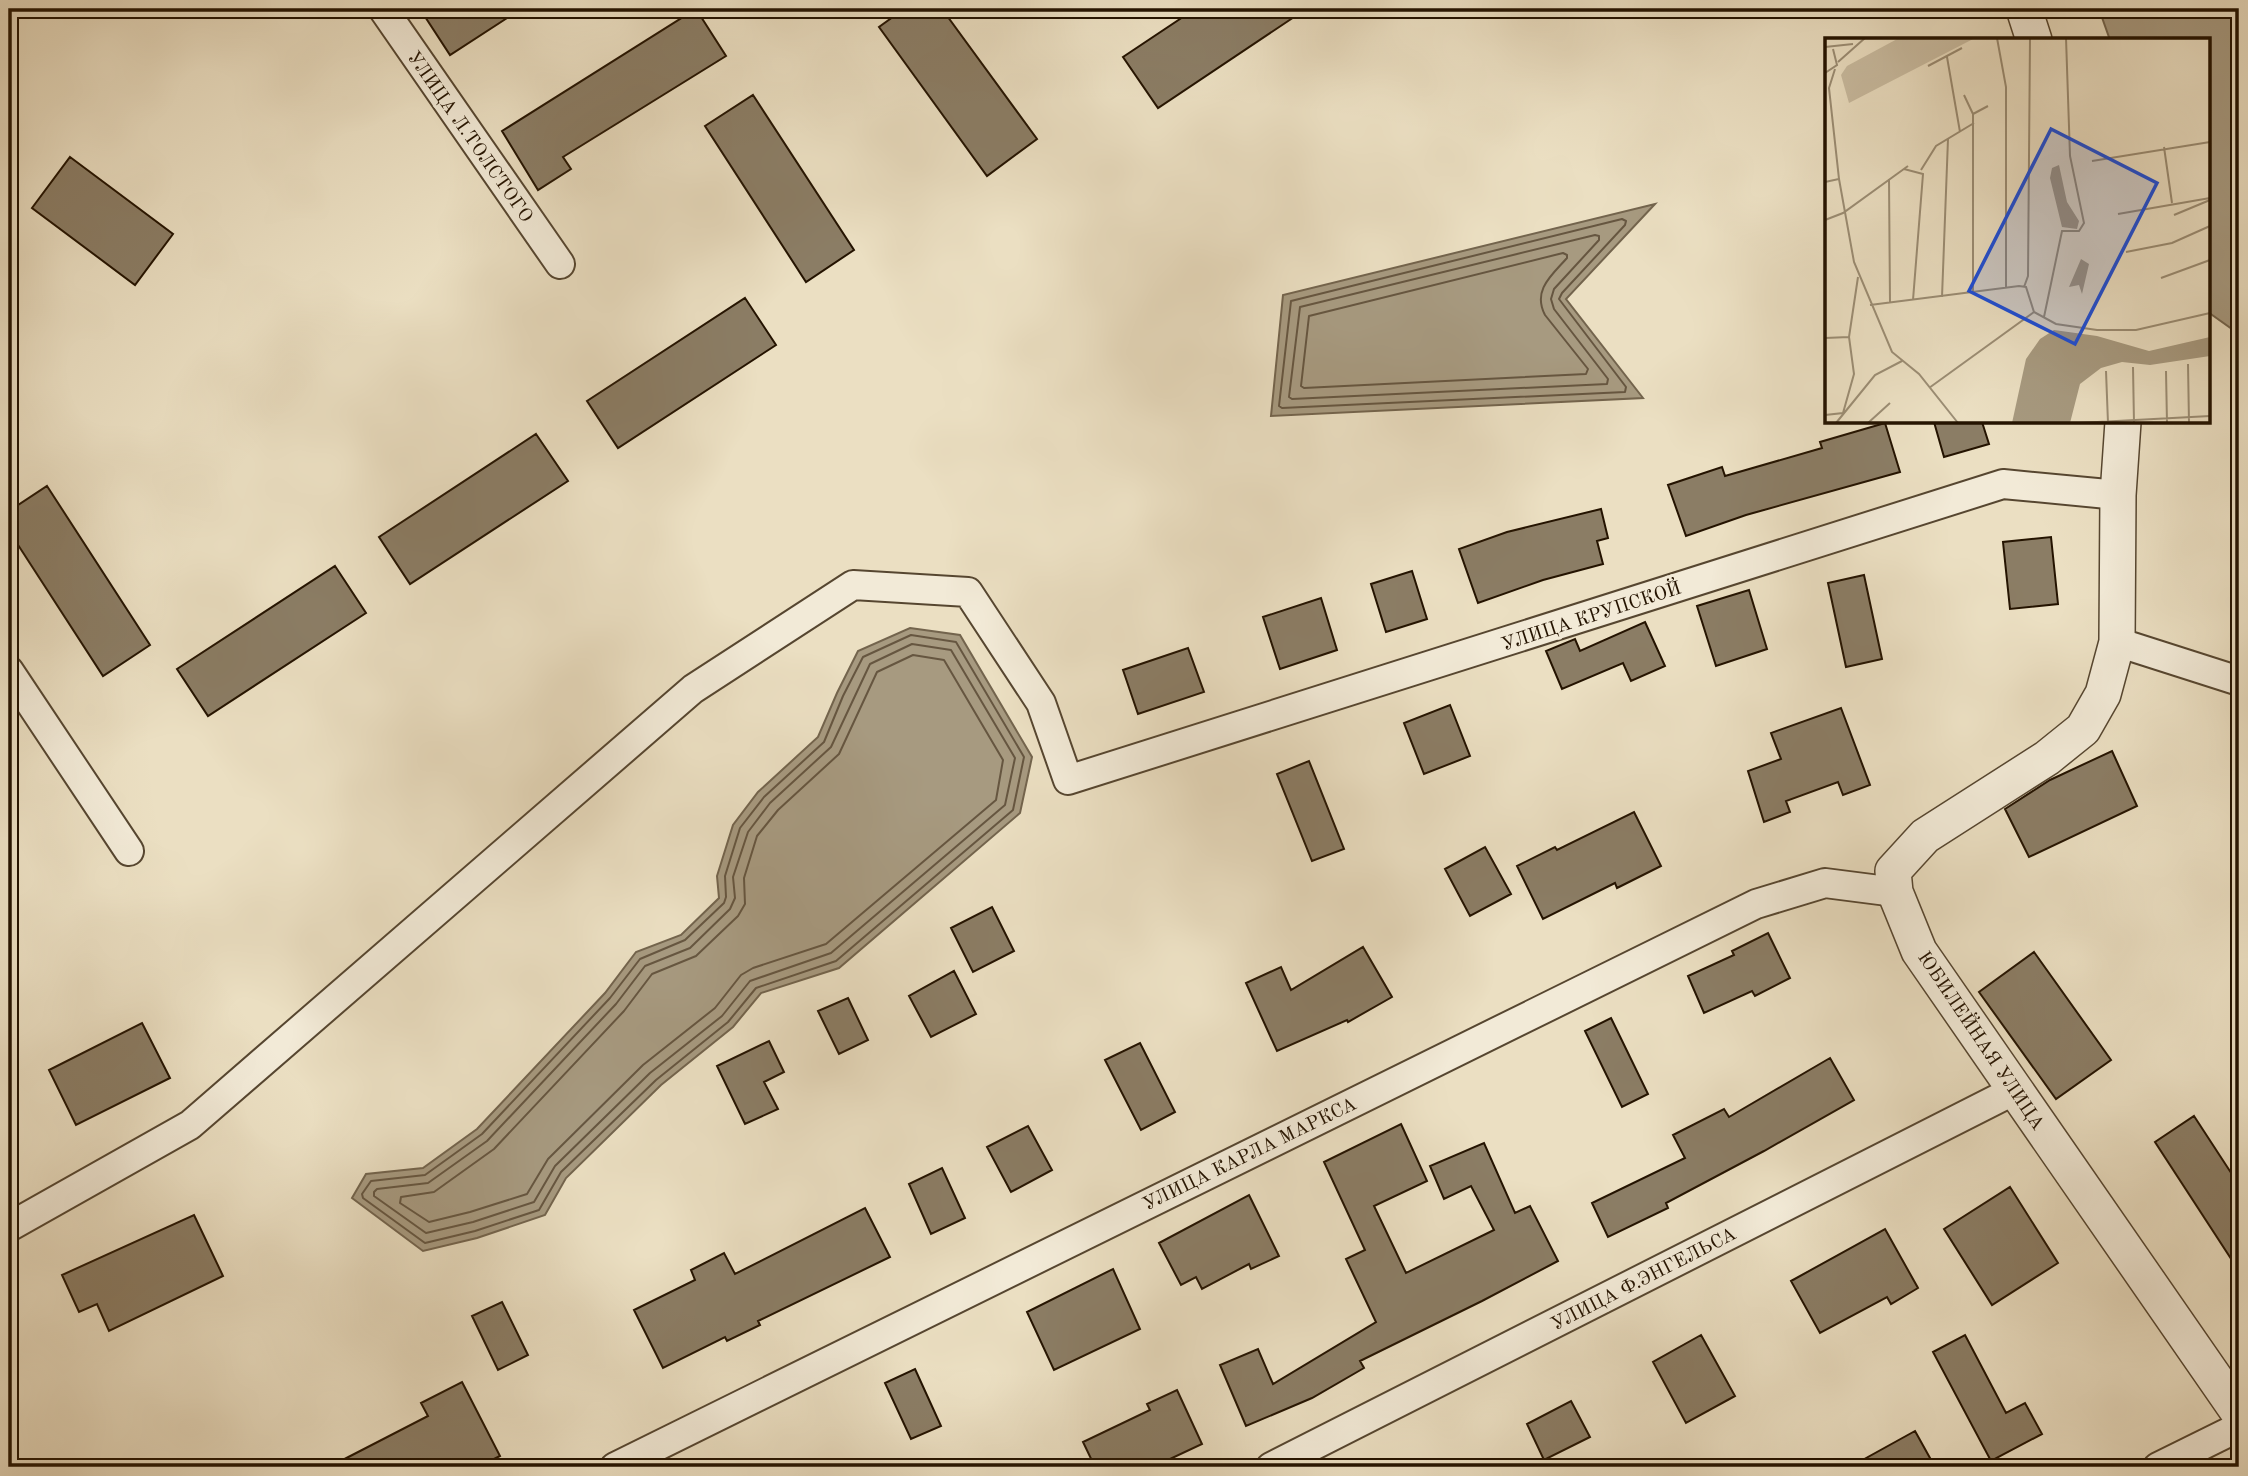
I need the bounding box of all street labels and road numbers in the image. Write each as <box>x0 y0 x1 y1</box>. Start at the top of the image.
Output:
street label: УЛИЦА Л.ТОЛСТОГО <box>403 48 535 226</box>
street label: УЛИЦА КРУПСКОЙ <box>1498 576 1684 655</box>
street label: ЮБИЛЕЙНАЯ УЛИЦА <box>1913 946 2050 1135</box>
street label: УЛИЦА КАРЛА МАРКСА <box>1140 1095 1360 1215</box>
street label: УЛИЦА Ф.ЭНГЕЛЬСА <box>1549 1225 1740 1335</box>

